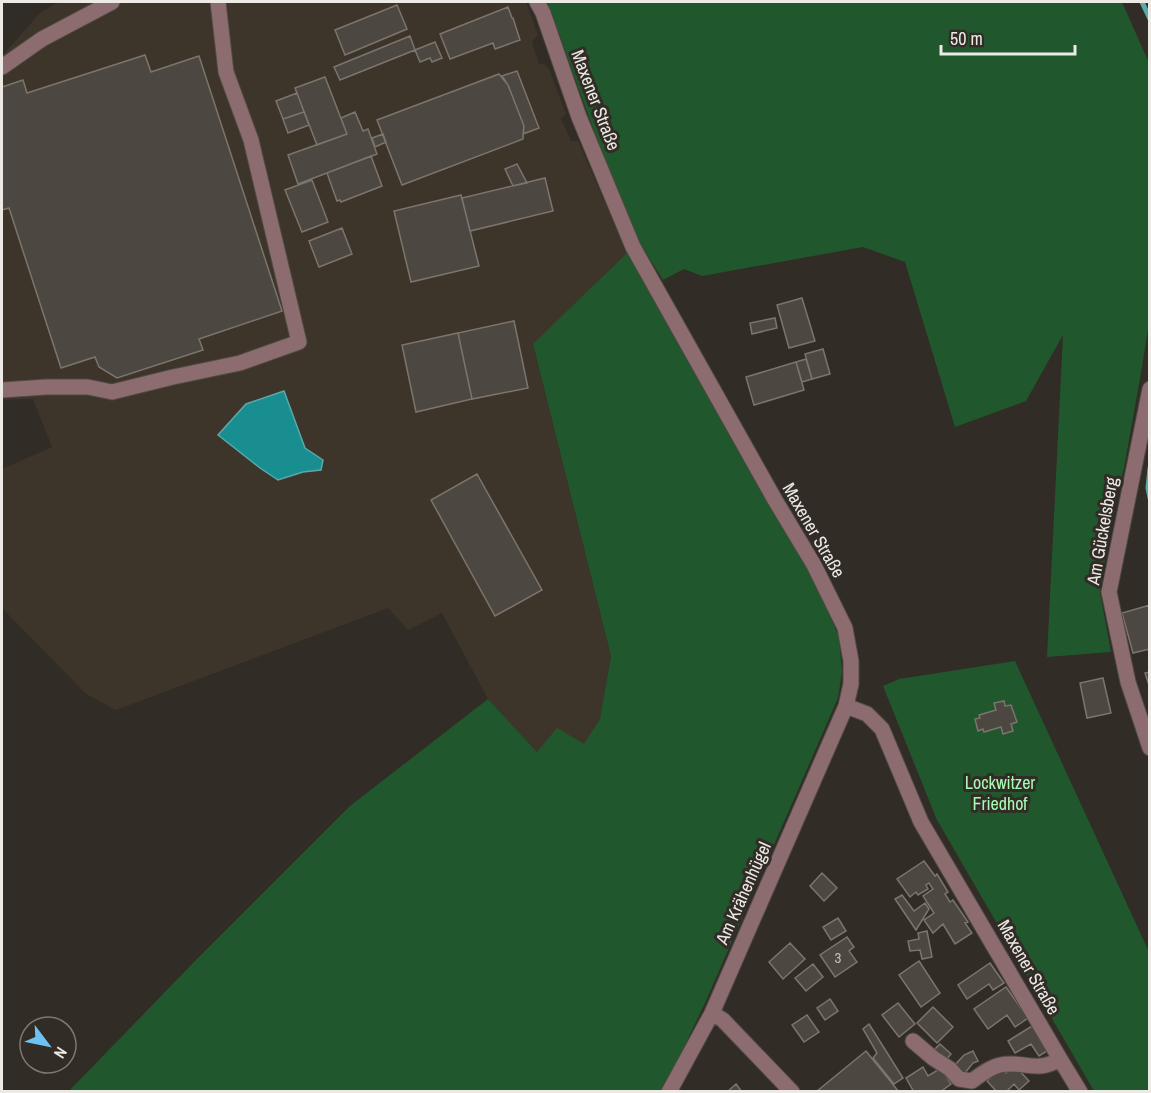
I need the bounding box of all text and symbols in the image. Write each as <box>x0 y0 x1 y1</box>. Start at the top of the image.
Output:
scale bar <box>941 18 1074 56</box>
text: 50 m <box>950 26 983 51</box>
street label: Maxener Straße <box>565 46 627 154</box>
street label: Am Gückelsberg <box>1080 474 1124 588</box>
street label: Maxener Straße <box>777 478 851 582</box>
park label: Lockwitzer Friedhof <box>965 770 1035 816</box>
street label: Am Krähenhügel <box>709 838 777 949</box>
street label: Maxener Straße <box>992 915 1066 1019</box>
house number: 3 <box>835 947 842 968</box>
north arrow <box>18 1015 78 1075</box>
text: N <box>49 1043 73 1063</box>

